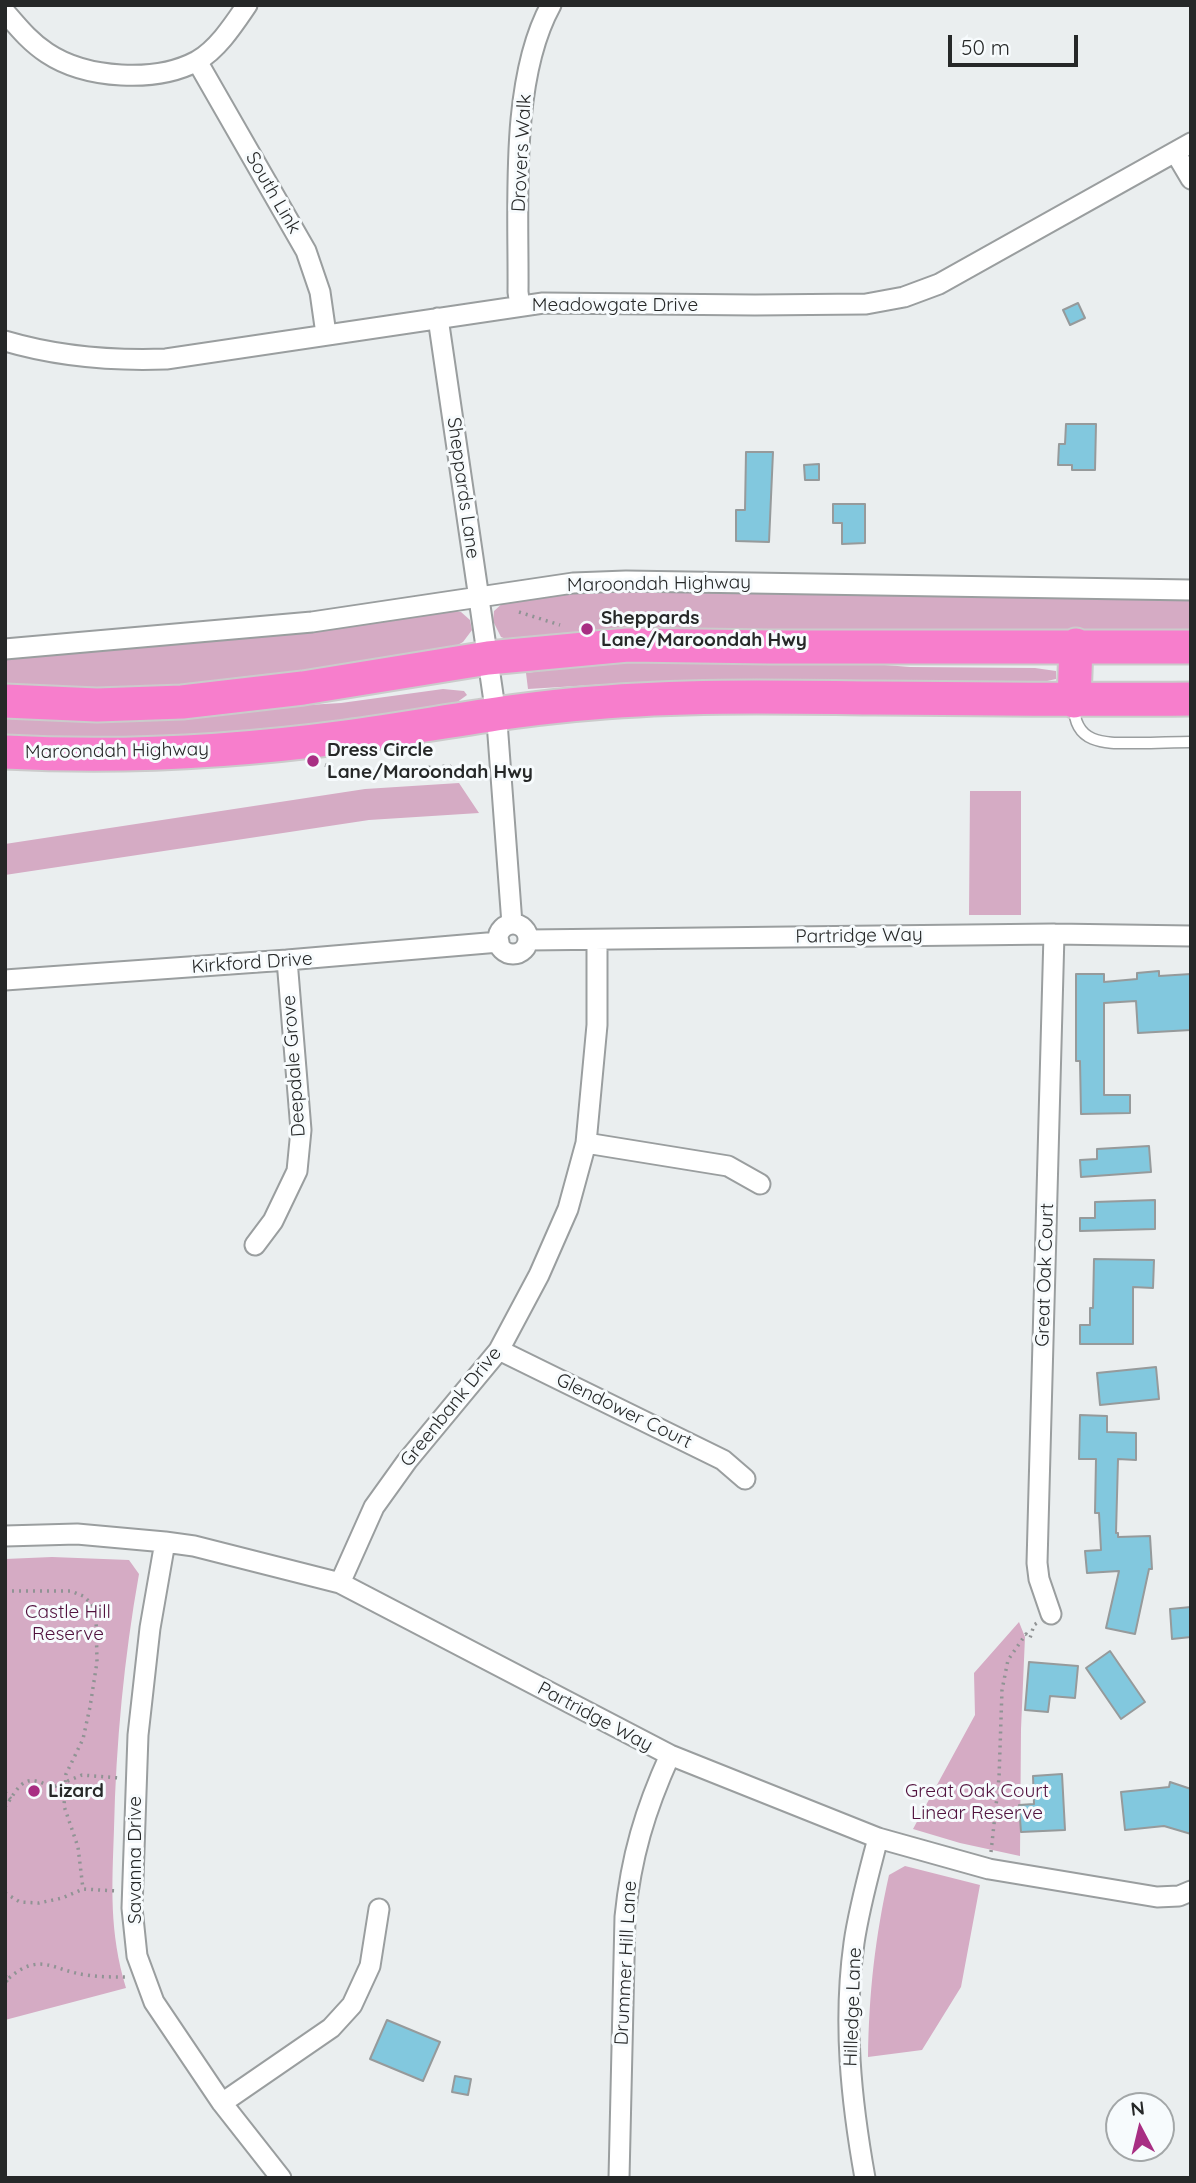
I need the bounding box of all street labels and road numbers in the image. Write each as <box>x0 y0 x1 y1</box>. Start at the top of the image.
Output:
street label: Drovers Walk <box>508 93 536 213</box>
street label: South Link <box>240 148 306 238</box>
street label: Meadowgate Drive <box>532 294 698 316</box>
street label: Sheppards Lane <box>442 416 484 560</box>
street label: Maroondah Highway <box>567 571 751 597</box>
street label: Maroondah Highway <box>25 738 209 764</box>
street label: Partridge Way <box>795 923 923 949</box>
street label: Kirkford Drive <box>191 947 313 979</box>
street label: Deepdale Grove <box>278 994 310 1138</box>
street label: Great Oak Court <box>1031 1203 1059 1347</box>
street label: Greenbank Drive <box>396 1342 506 1472</box>
street label: Glendower Court <box>552 1368 696 1454</box>
street label: Partridge Way <box>533 1677 657 1757</box>
street label: Savanna Drive <box>124 1796 146 1924</box>
street label: Drummer Hill Lane <box>610 1880 642 2046</box>
street label: Hilledge Lane <box>840 1947 866 2067</box>

